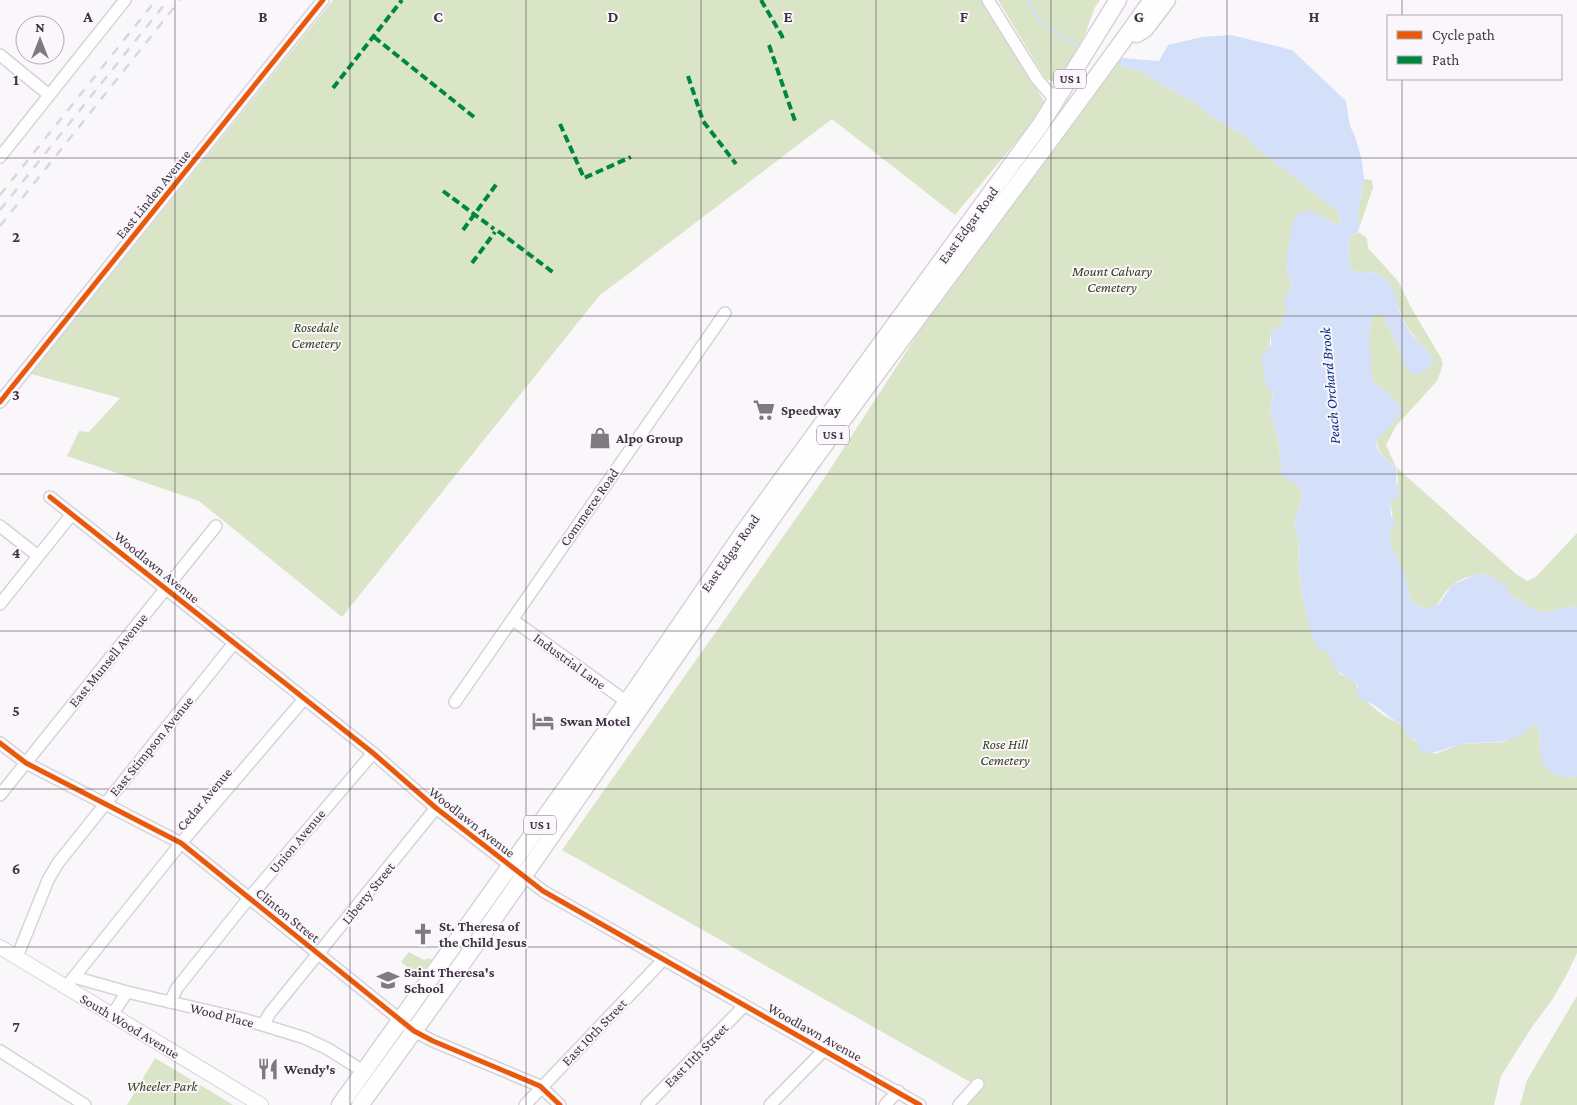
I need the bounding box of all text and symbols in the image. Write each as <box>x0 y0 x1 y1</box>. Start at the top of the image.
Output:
text: A <box>82 8 93 25</box>
text: B <box>258 8 268 25</box>
text: C <box>433 8 443 25</box>
text: D <box>607 8 619 25</box>
text: E <box>783 8 793 25</box>
text: F <box>960 8 969 25</box>
text: G <box>1134 8 1144 25</box>
text: H <box>1309 8 1320 25</box>
north arrow <box>15 15 65 65</box>
legend <box>1387 15 1562 80</box>
text: N <box>35 19 45 35</box>
text: Cycle path <box>1432 27 1495 44</box>
text: Path <box>1432 52 1459 68</box>
road number: US 1 <box>1054 70 1086 88</box>
text: 1 <box>13 71 19 88</box>
street label: East Linden Avenue <box>112 146 194 242</box>
street label: East Edgar Road <box>935 183 1002 267</box>
text: 2 <box>12 228 20 245</box>
park label: Mount Calvary Cemetery <box>1071 263 1152 295</box>
park label: Rosedale Cemetery <box>291 319 341 351</box>
water label: Peach Orchard Brook <box>1317 326 1343 445</box>
text: 3 <box>12 386 20 403</box>
supermarket icon: Speedway <box>751 397 777 423</box>
place label: Speedway <box>781 402 841 418</box>
shop icon: Alpo Group <box>587 425 613 451</box>
road number: US 1 <box>817 426 849 444</box>
place label: Alpo Group <box>615 430 684 446</box>
street label: Commerce Road <box>556 464 622 549</box>
street label: East Edgar Road <box>697 511 763 595</box>
street label: Woodlawn Avenue <box>111 528 203 606</box>
text: 4 <box>12 544 21 561</box>
street label: East Munsell Avenue <box>65 610 151 710</box>
street label: Industrial Lane <box>531 629 609 693</box>
street label: East Stimpson Avenue <box>106 693 196 799</box>
text: 5 <box>12 702 20 719</box>
hotel icon: Swan Motel <box>530 708 556 734</box>
place label: Swan Motel <box>560 713 630 729</box>
park label: Rose Hill Cemetery <box>980 736 1030 768</box>
street label: Cedar Avenue <box>173 764 235 834</box>
street label: Woodlawn Avenue <box>426 783 518 861</box>
street label: Union Avenue <box>266 806 328 876</box>
road number: US 1 <box>524 816 556 834</box>
street label: Liberty Street <box>338 858 398 927</box>
text: 6 <box>12 860 20 877</box>
street label: Clinton Street <box>253 884 323 946</box>
place label: St. Theresa of the Child Jesus <box>439 918 527 950</box>
church icon: St. Theresa of the Child Jesus <box>410 921 436 947</box>
place label: Saint Theresa's School <box>404 964 495 996</box>
school or university icon: Saint Theresa's School <box>375 967 401 993</box>
street label: South Wood Avenue <box>77 990 183 1062</box>
street label: East 10th Street <box>558 995 630 1069</box>
street label: Wood Place <box>188 999 256 1031</box>
street label: Woodlawn Avenue <box>765 999 865 1065</box>
text: 7 <box>12 1018 20 1035</box>
street label: East 11th Street <box>661 1019 732 1090</box>
restaurant icon: Wendy's <box>255 1056 281 1082</box>
place label: Wendy's <box>283 1061 336 1077</box>
park label: Wheeler Park <box>127 1078 198 1094</box>

